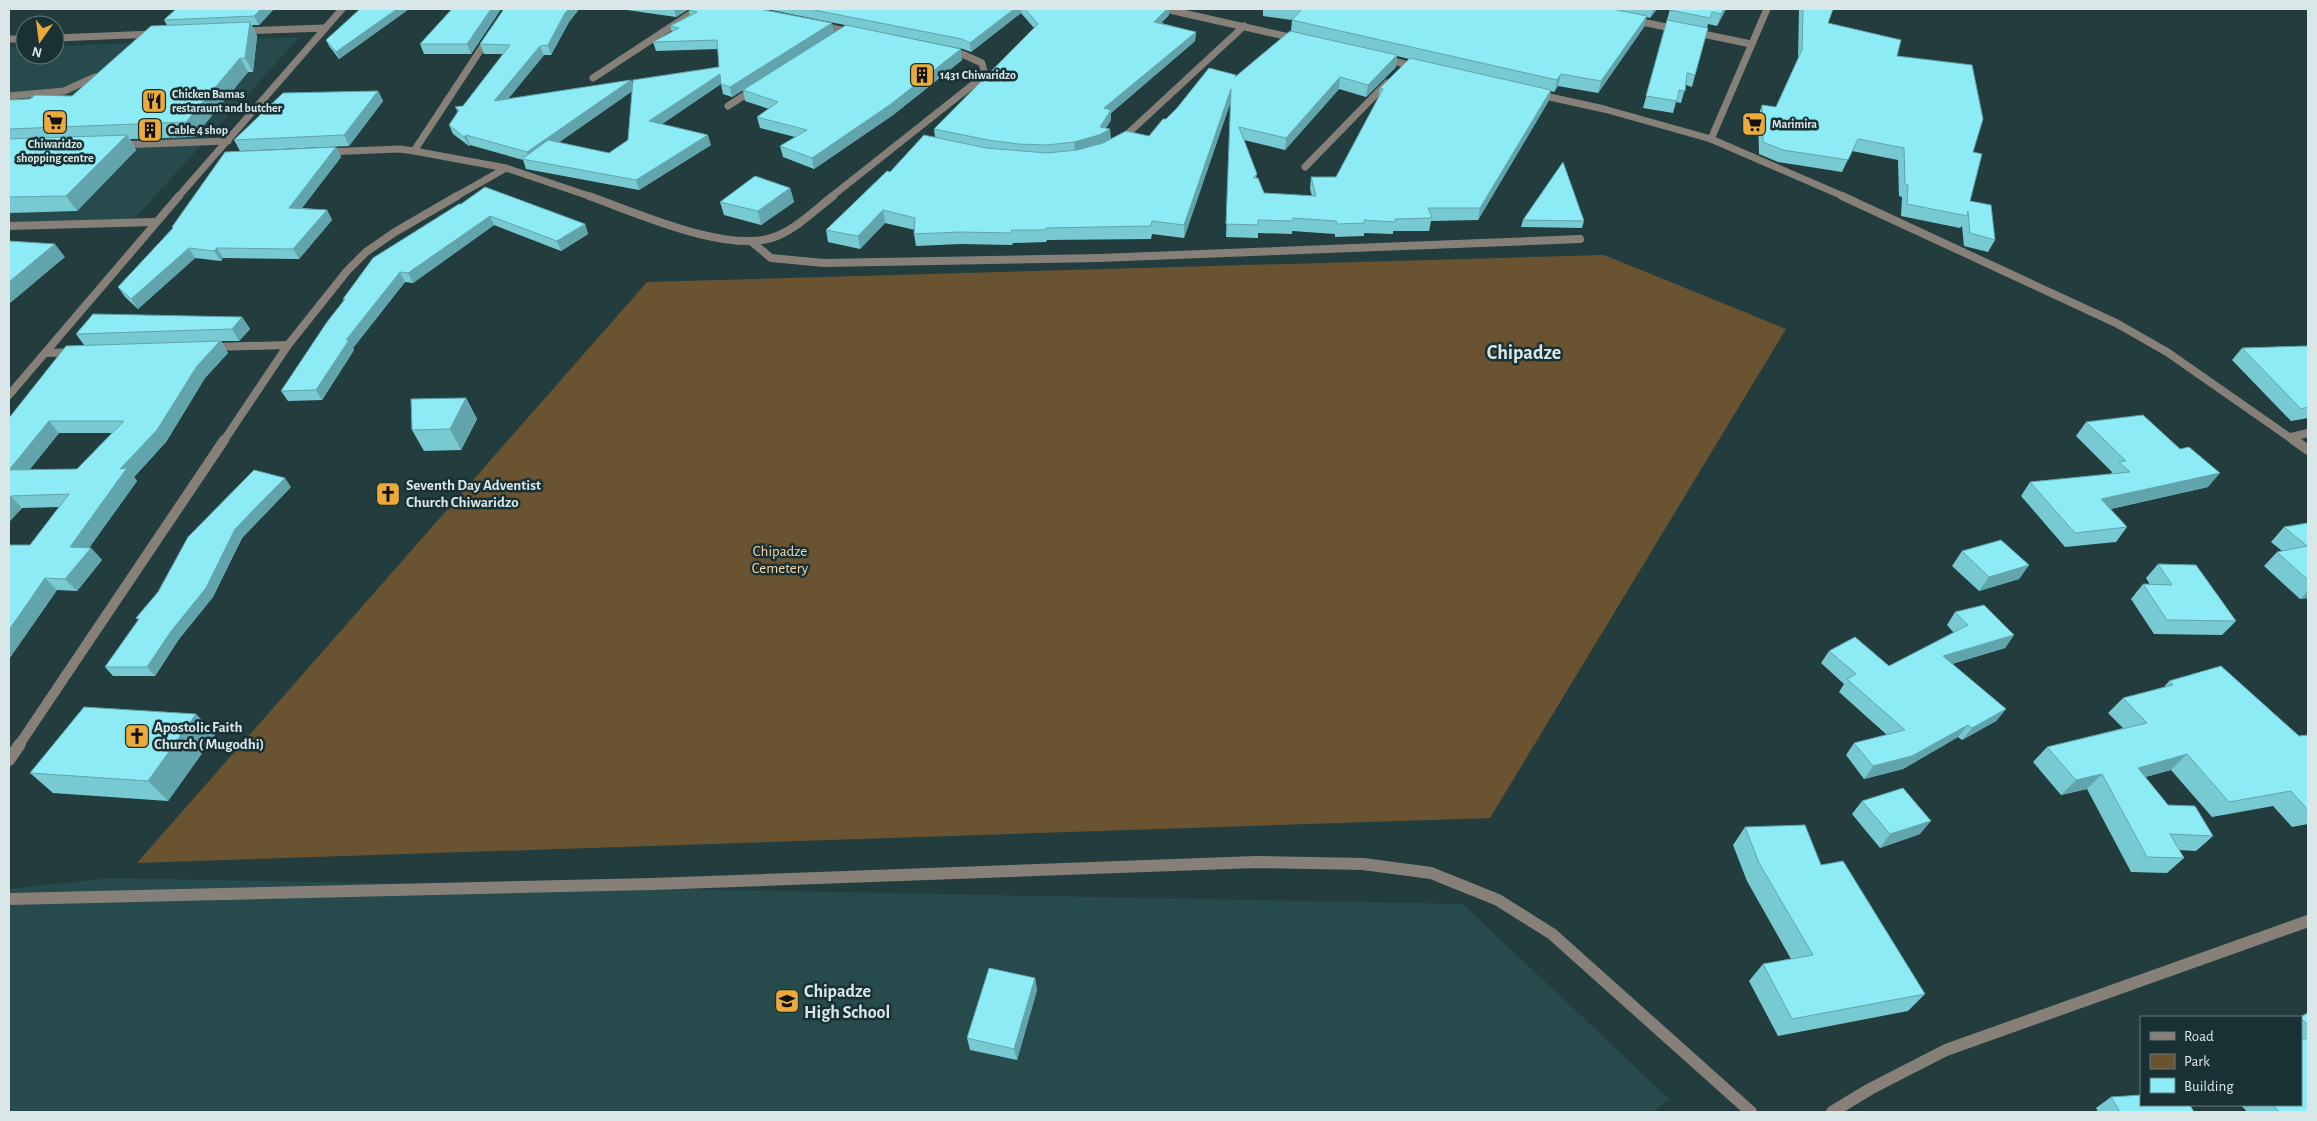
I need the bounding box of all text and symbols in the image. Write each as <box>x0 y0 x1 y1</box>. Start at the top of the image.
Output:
north arrow <box>15 15 65 65</box>
text: N <box>31 44 44 60</box>
building icon: 1431 Chiwaridzo <box>909 62 935 88</box>
place label: 1431 Chiwaridzo <box>940 69 1016 81</box>
restaurant icon: Chicken Bamas restaraunt and butcher <box>141 88 167 114</box>
place label: Chicken Bamas restaraunt and butcher <box>172 88 283 114</box>
supermarket icon: Chiwaridzo shopping centre <box>42 109 68 135</box>
supermarket icon: Marimira <box>1741 111 1767 137</box>
building icon: Cable 4 shop <box>137 117 163 143</box>
place label: Marimira <box>1772 118 1817 130</box>
place label: Cable 4 shop <box>168 124 228 136</box>
place label: Chiwaridzo shopping centre <box>16 138 94 164</box>
district label: Chipadze <box>1487 343 1561 363</box>
place label: Seventh Day Adventist Church Chiwaridzo <box>406 478 541 510</box>
church icon: Seventh Day Adventist Church Chiwaridzo <box>375 481 401 507</box>
park label: Chipadze Cemetery <box>752 544 809 576</box>
place label: Apostolic Faith Church ( Mugodhi) <box>154 720 264 752</box>
church icon: Apostolic Faith Church ( Mugodhi) <box>124 723 150 749</box>
place label: Chipadze High School <box>804 983 890 1022</box>
school or university icon: Chipadze High School <box>774 988 800 1014</box>
legend <box>2140 1016 2302 1106</box>
text: Road <box>2184 1029 2214 1044</box>
text: Park <box>2184 1054 2210 1069</box>
text: Building <box>2184 1079 2234 1094</box>

